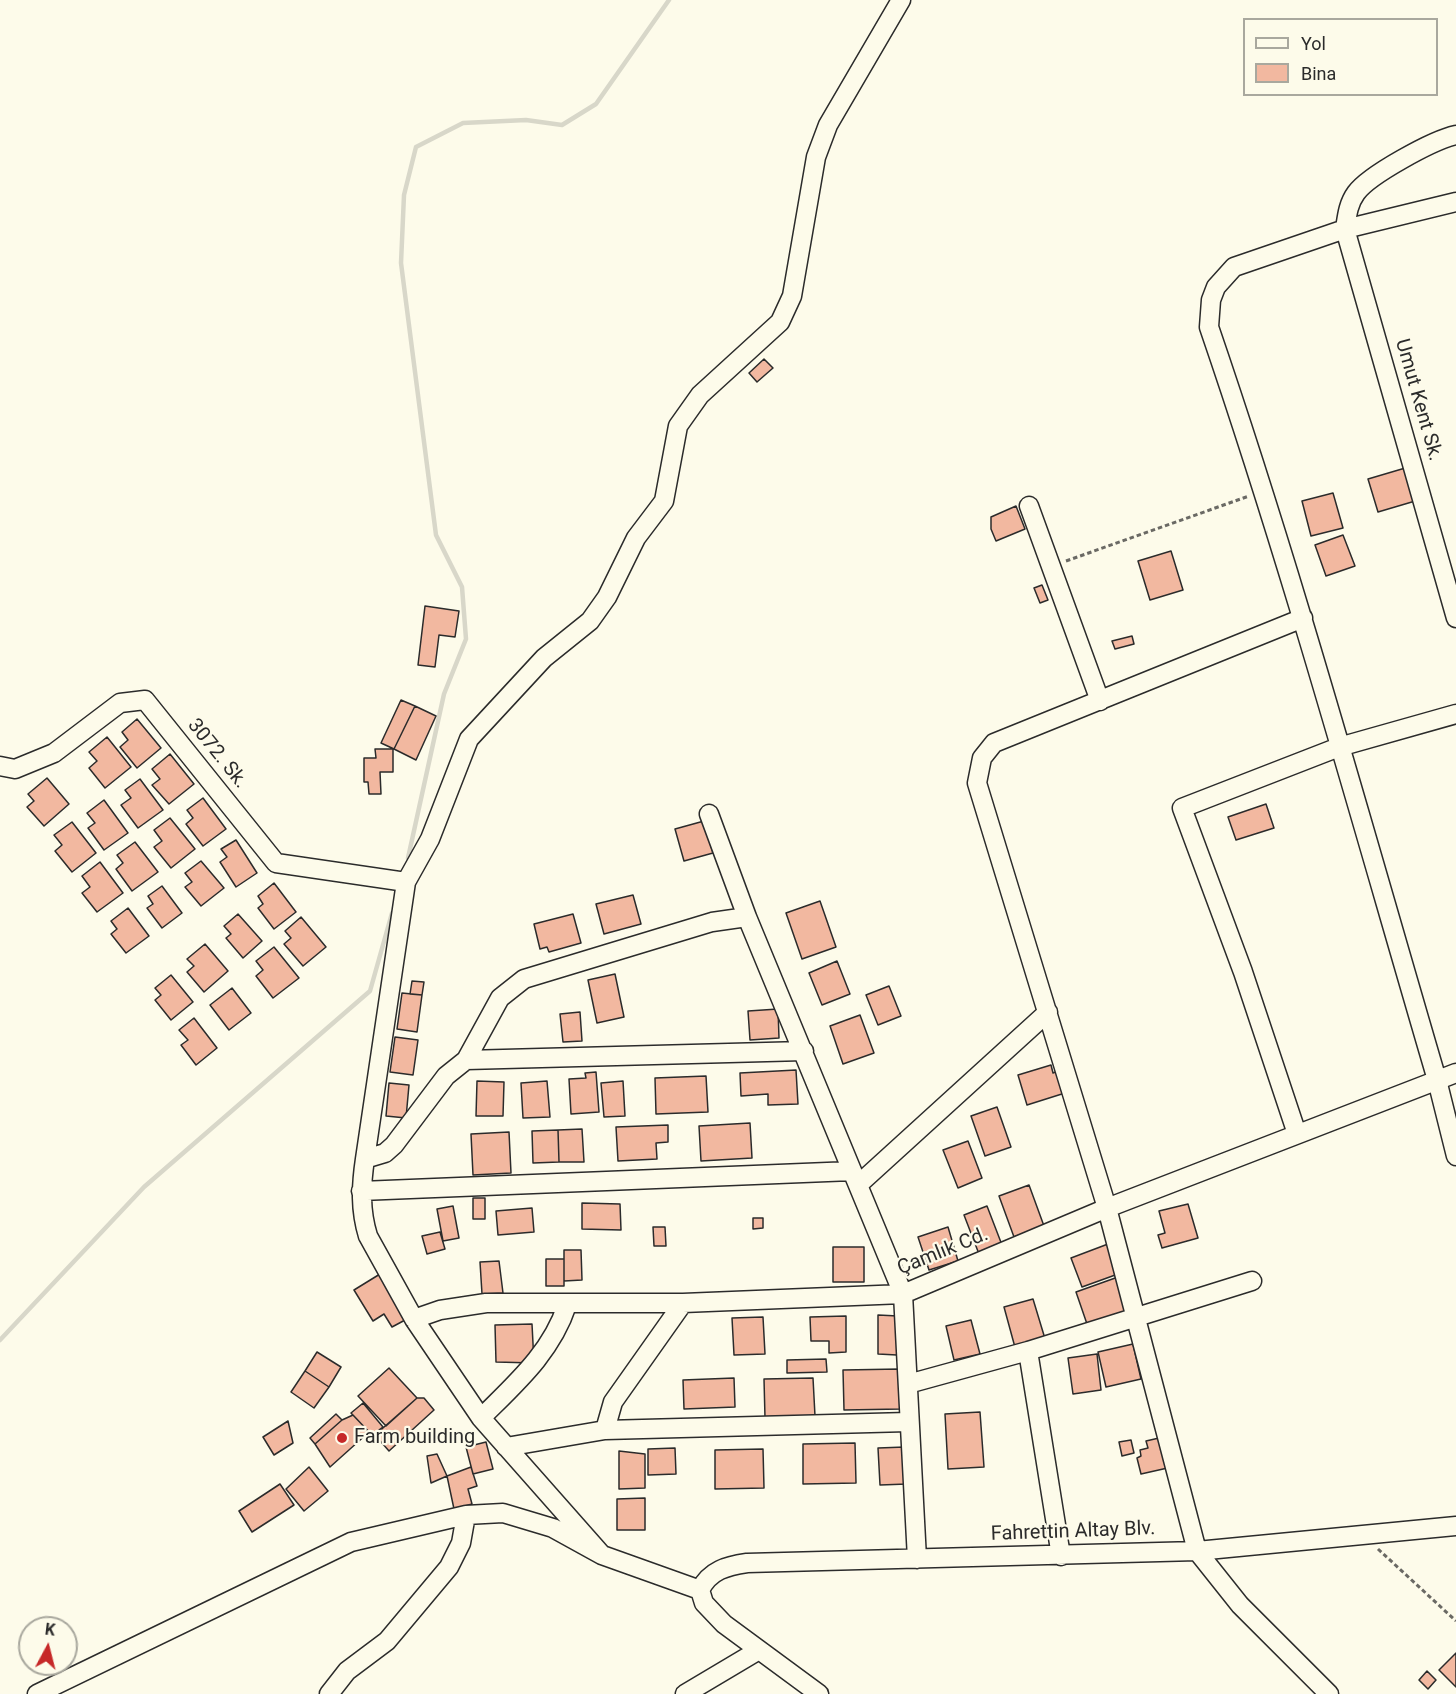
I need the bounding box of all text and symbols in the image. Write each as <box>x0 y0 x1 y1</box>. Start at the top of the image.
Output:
legend <box>1243 18 1438 96</box>
text: Yol <box>1301 33 1326 54</box>
text: Bina <box>1301 63 1336 84</box>
street label: Umut Kent Sk. <box>1389 336 1447 464</box>
street label: 3072. Sk. <box>182 714 252 794</box>
street label: Çamlık Cd. <box>894 1223 992 1281</box>
place label: Farm building <box>354 1426 475 1450</box>
marker: Farm building <box>335 1431 349 1445</box>
street label: Fahrettin Altay Blv. <box>990 1517 1156 1547</box>
north arrow <box>18 1616 78 1676</box>
text: K <box>44 1620 56 1640</box>

